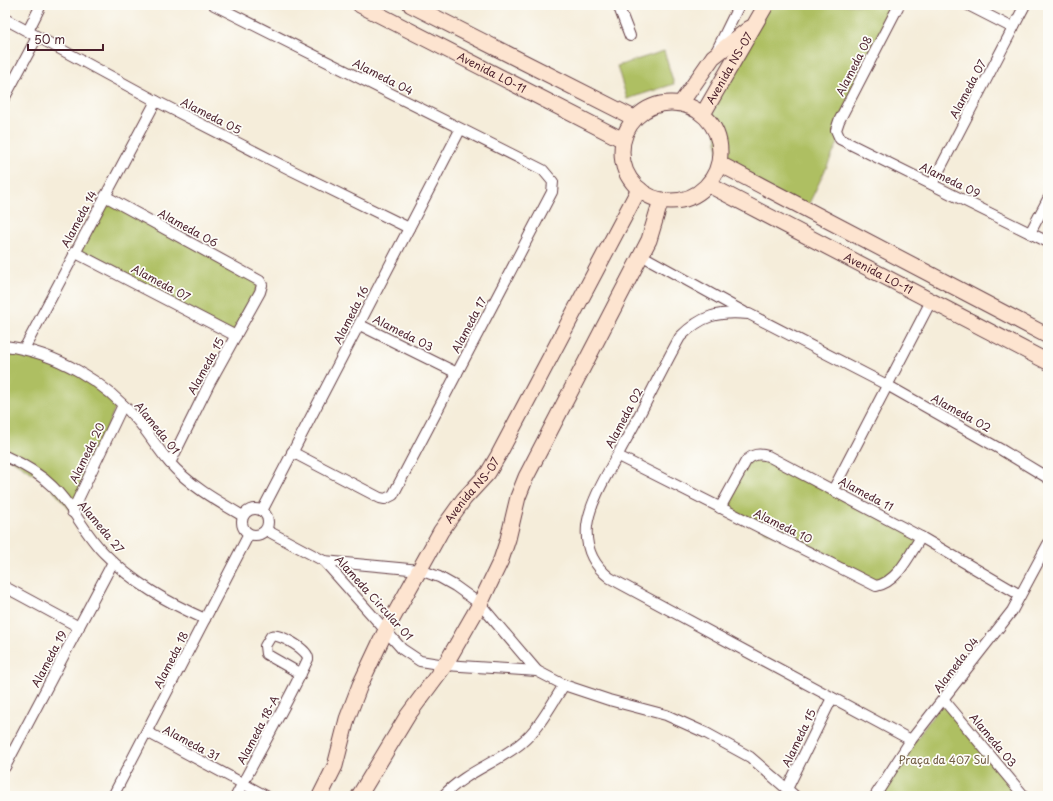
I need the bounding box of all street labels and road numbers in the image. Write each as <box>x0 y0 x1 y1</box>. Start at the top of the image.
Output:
street label: Avenida NS-07 <box>702 29 757 107</box>
street label: Alameda 08 <box>831 33 876 99</box>
street label: Avenida LO-11 <box>454 47 529 97</box>
street label: Alameda 04 <box>350 54 416 99</box>
street label: Alameda 07 <box>945 56 990 121</box>
street label: Alameda 05 <box>178 93 245 138</box>
street label: Alameda 09 <box>917 158 984 202</box>
street label: Alameda 14 <box>56 187 101 250</box>
street label: Alameda 06 <box>155 204 222 251</box>
street label: Avenida LO-11 <box>841 248 916 298</box>
street label: Alameda 07 <box>129 260 194 305</box>
street label: Alameda 16 <box>329 283 373 347</box>
street label: Alameda 17 <box>447 294 490 356</box>
street label: Alameda 03 <box>370 310 436 355</box>
street label: Alameda 15 <box>183 334 228 397</box>
street label: Alameda 02 <box>601 384 647 451</box>
street label: Alameda 02 <box>928 389 994 436</box>
street label: Alameda 01 <box>131 398 184 458</box>
street label: Alameda 20 <box>64 419 109 486</box>
street label: Avenida NS-07 <box>440 454 503 527</box>
street label: Alameda 11 <box>836 472 897 515</box>
street label: Alameda 27 <box>74 497 129 557</box>
street label: Alameda 10 <box>751 504 815 547</box>
street label: Alameda Circular 01 <box>331 551 417 644</box>
street label: Alameda 19 <box>26 627 71 690</box>
street label: Alameda 18 <box>149 628 192 691</box>
street label: Alameda 04 <box>929 633 982 696</box>
street label: Alameda 18-A <box>232 692 283 767</box>
street label: Alameda 15 <box>777 706 820 770</box>
street label: Alameda 03 <box>966 709 1021 770</box>
street label: Alameda 31 <box>160 721 223 765</box>

